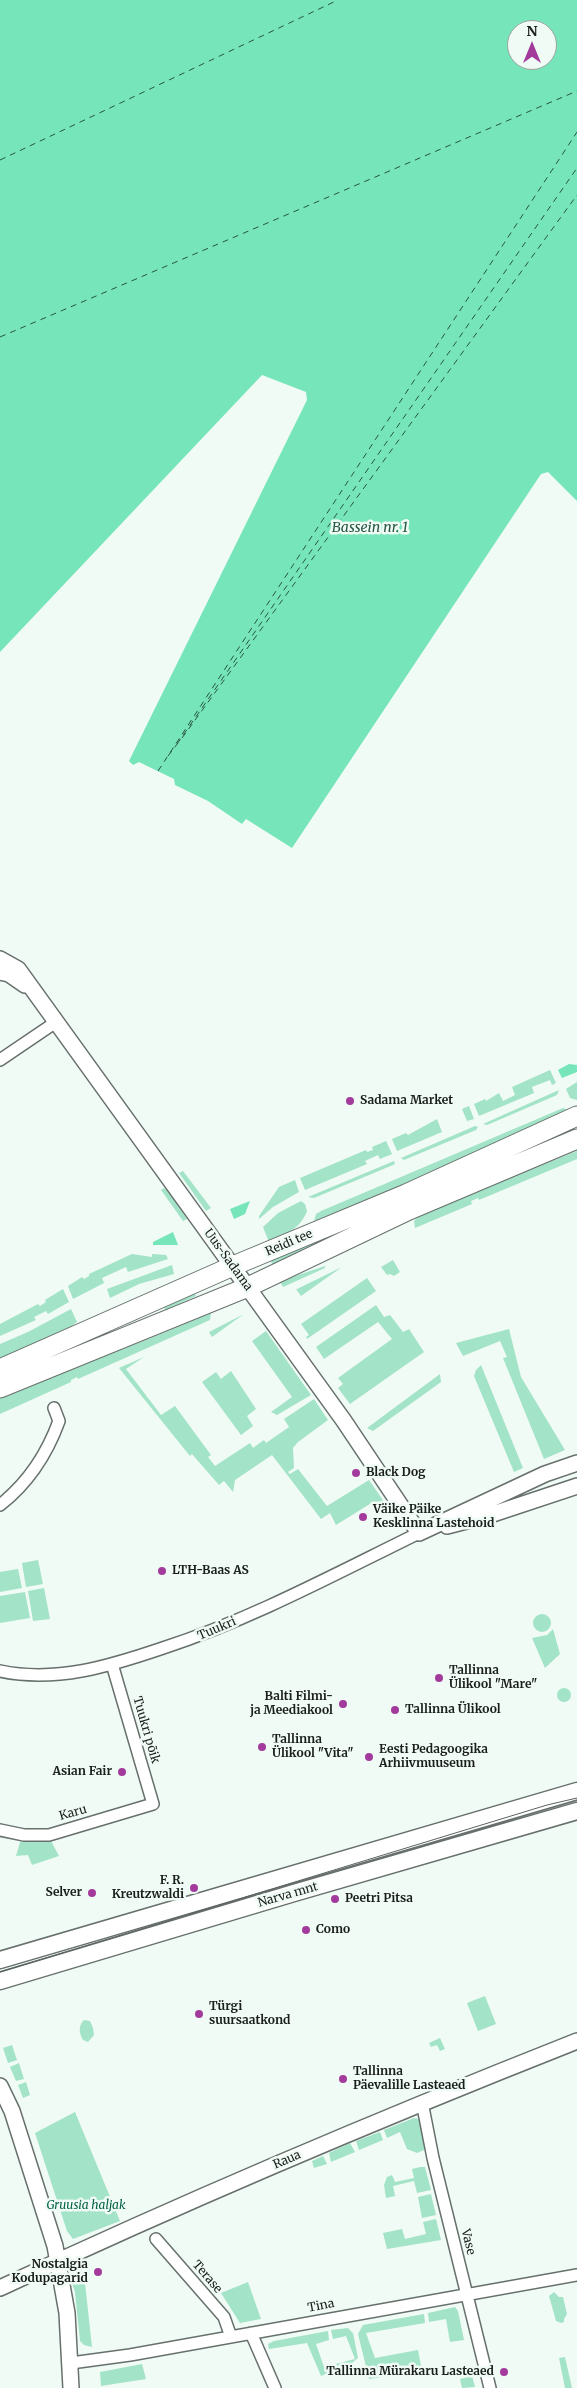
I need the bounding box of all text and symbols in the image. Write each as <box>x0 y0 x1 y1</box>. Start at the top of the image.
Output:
north arrow <box>507 20 557 70</box>
text: N <box>526 22 538 40</box>
water label: Bassein nr. 1 <box>332 520 408 536</box>
place label: Sadama Market <box>360 1094 453 1108</box>
marker: Sadama Market <box>344 1095 356 1107</box>
street label: Uus-Sadama <box>201 1226 255 1294</box>
street label: Reidi tee <box>263 1227 315 1259</box>
place label: Black Dog <box>366 1466 426 1480</box>
marker: Black Dog <box>350 1467 362 1479</box>
place label: Väike Päike Kesklinna Lastehoid <box>373 1503 494 1531</box>
marker: Väike Päike Kesklinna Lastehoid <box>357 1511 369 1523</box>
place label: LTH-Baas AS <box>172 1564 249 1578</box>
marker: LTH-Baas AS <box>156 1565 168 1577</box>
street label: Tuukri <box>196 1615 238 1643</box>
place label: Tallinna Ülikool "Mare" <box>449 1664 537 1692</box>
marker: Tallinna Ülikool "Mare" <box>433 1672 445 1684</box>
place label: Balti Filmi- ja Meediakool <box>250 1690 333 1718</box>
street label: Tuukri põik <box>130 1695 162 1765</box>
marker: Balti Filmi- ja Meediakool <box>337 1698 349 1710</box>
place label: Tallinna Ülikool <box>405 1703 501 1717</box>
marker: Tallinna Ülikool <box>389 1704 401 1716</box>
place label: Tallinna Ülikool "Vita" <box>272 1733 353 1761</box>
marker: Tallinna Ülikool "Vita" <box>256 1741 268 1753</box>
place label: Eesti Pedagoogika Arhiivmuuseum <box>379 1743 488 1771</box>
marker: Eesti Pedagoogika Arhiivmuuseum <box>363 1751 375 1763</box>
place label: Asian Fair <box>52 1765 112 1779</box>
marker: Asian Fair <box>116 1766 128 1778</box>
street label: Karu <box>58 1802 88 1824</box>
place label: F. R. Kreutzwaldi <box>112 1874 184 1902</box>
street label: Narva mnt <box>256 1880 320 1910</box>
marker: F. R. Kreutzwaldi <box>188 1882 200 1894</box>
place label: Selver <box>45 1886 82 1900</box>
marker: Selver <box>86 1887 98 1899</box>
place label: Peetri Pitsa <box>345 1892 413 1906</box>
marker: Peetri Pitsa <box>329 1893 341 1905</box>
place label: Como <box>316 1923 350 1937</box>
marker: Como <box>300 1924 312 1936</box>
place label: Türgi suursaatkond <box>209 2000 291 2028</box>
marker: Türgi suursaatkond <box>193 2008 205 2020</box>
place label: Tallinna Päevalille Lasteaed <box>353 2065 466 2093</box>
marker: Tallinna Päevalille Lasteaed <box>337 2073 349 2085</box>
street label: Raua <box>271 2148 303 2172</box>
park label: Gruusia haljak <box>46 2199 126 2213</box>
street label: Vase <box>458 2228 478 2256</box>
place label: Nostalgia Kodupagarid <box>11 2258 88 2286</box>
street label: Terase <box>189 2258 225 2296</box>
marker: Nostalgia Kodupagarid <box>92 2266 104 2278</box>
street label: Tina <box>307 2296 335 2316</box>
place label: Tallinna Mürakaru Lasteaed <box>326 2365 494 2379</box>
marker: Tallinna Mürakaru Lasteaed <box>498 2366 510 2378</box>

